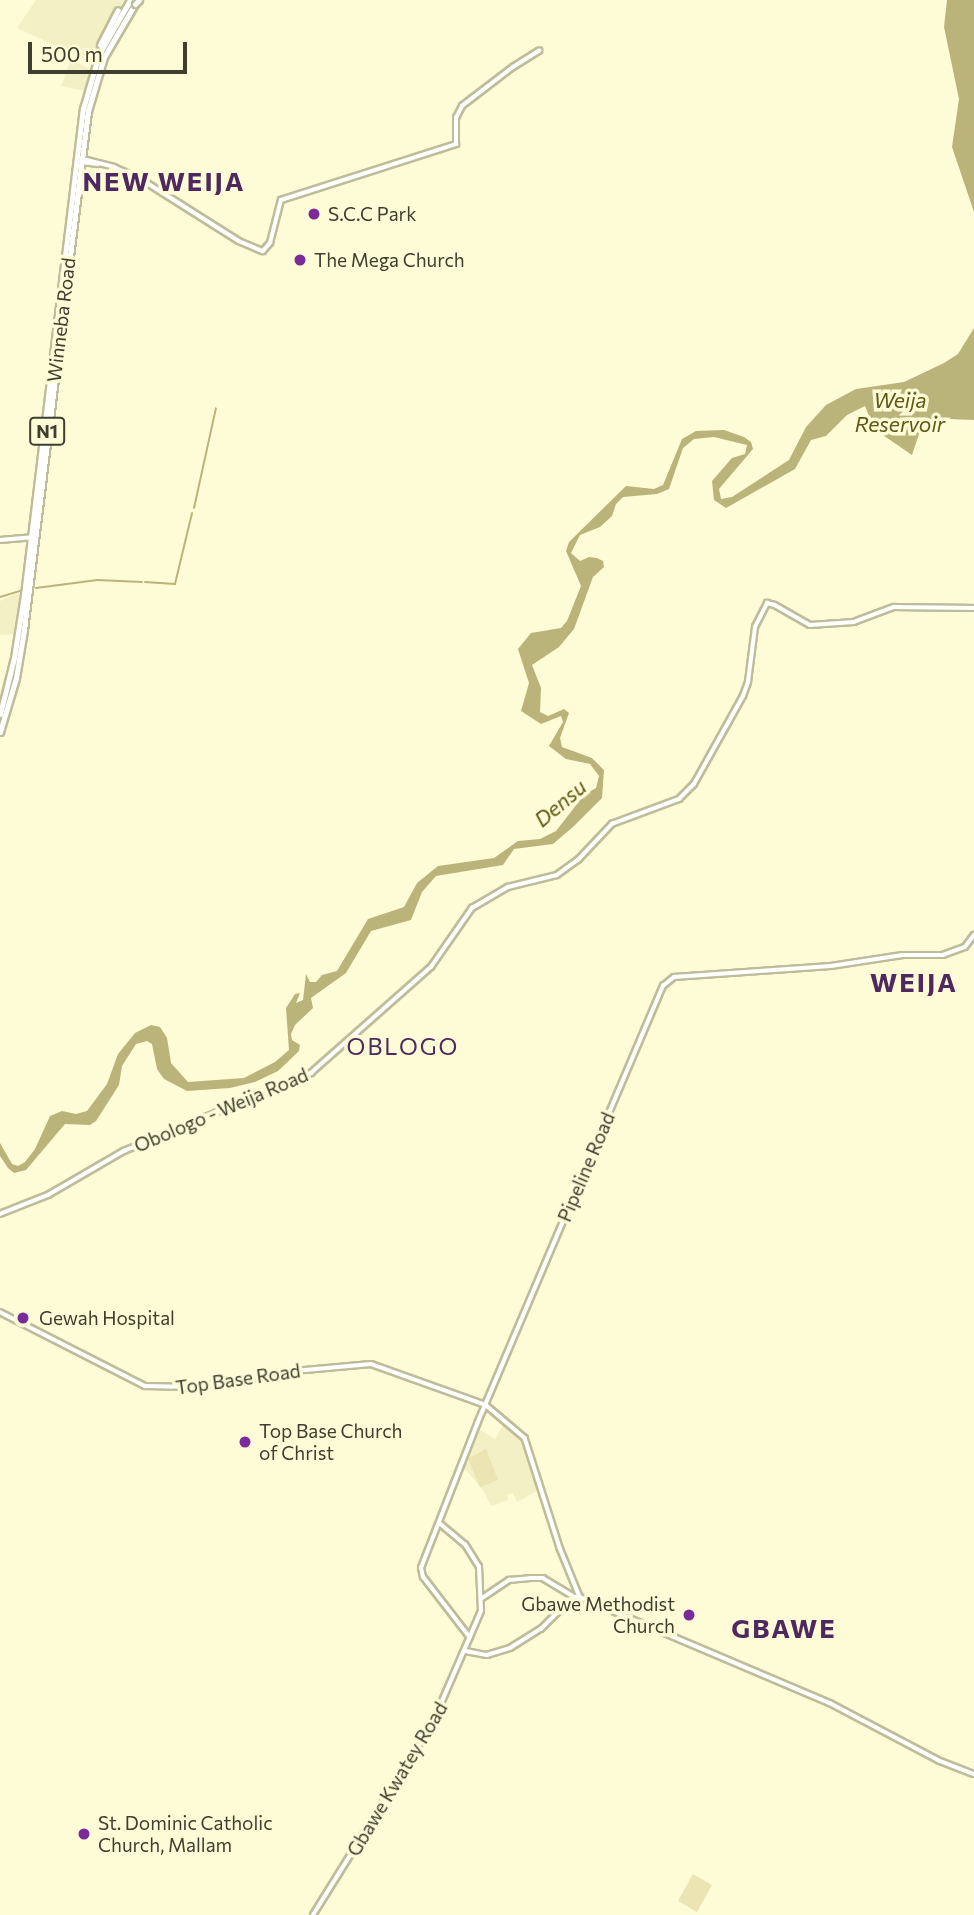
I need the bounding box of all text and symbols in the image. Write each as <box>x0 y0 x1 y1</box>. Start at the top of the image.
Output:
scale bar <box>32 28 191 72</box>
text: 500 m <box>41 41 103 66</box>
district label: NEW WEIJA <box>84 165 244 197</box>
place label: S.C.C Park <box>328 203 416 225</box>
marker: S.C.C Park <box>306 206 322 222</box>
place label: The Mega Church <box>314 249 465 271</box>
marker: The Mega Church <box>292 252 308 268</box>
street label: Winneba Road <box>42 256 80 384</box>
water label: Weija Reservoir <box>855 387 945 437</box>
road number: N1 <box>28 416 66 446</box>
water label: Densu <box>529 774 591 832</box>
district label: WEIJA <box>871 966 957 998</box>
district label: OBLOGO <box>347 1032 459 1060</box>
street label: Obologo - Weija Road <box>131 1063 311 1157</box>
street label: Pipeline Road <box>553 1109 619 1225</box>
place label: Gewah Hospital <box>39 1307 175 1329</box>
marker: Gewah Hospital <box>13 1308 33 1328</box>
street label: Top Base Road <box>174 1359 302 1399</box>
place label: Top Base Church of Christ <box>259 1420 403 1464</box>
marker: Top Base Church of Christ <box>237 1434 253 1450</box>
place label: Gbawe Methodist Church <box>521 1593 675 1637</box>
marker: Gbawe Methodist Church <box>681 1607 697 1623</box>
district label: GBAWE <box>732 1612 836 1644</box>
street label: Gbawe Kwatey Road <box>342 1698 452 1860</box>
place label: St. Dominic Catholic Church, Mallam <box>98 1812 273 1856</box>
marker: St. Dominic Catholic Church, Mallam <box>76 1826 92 1842</box>

